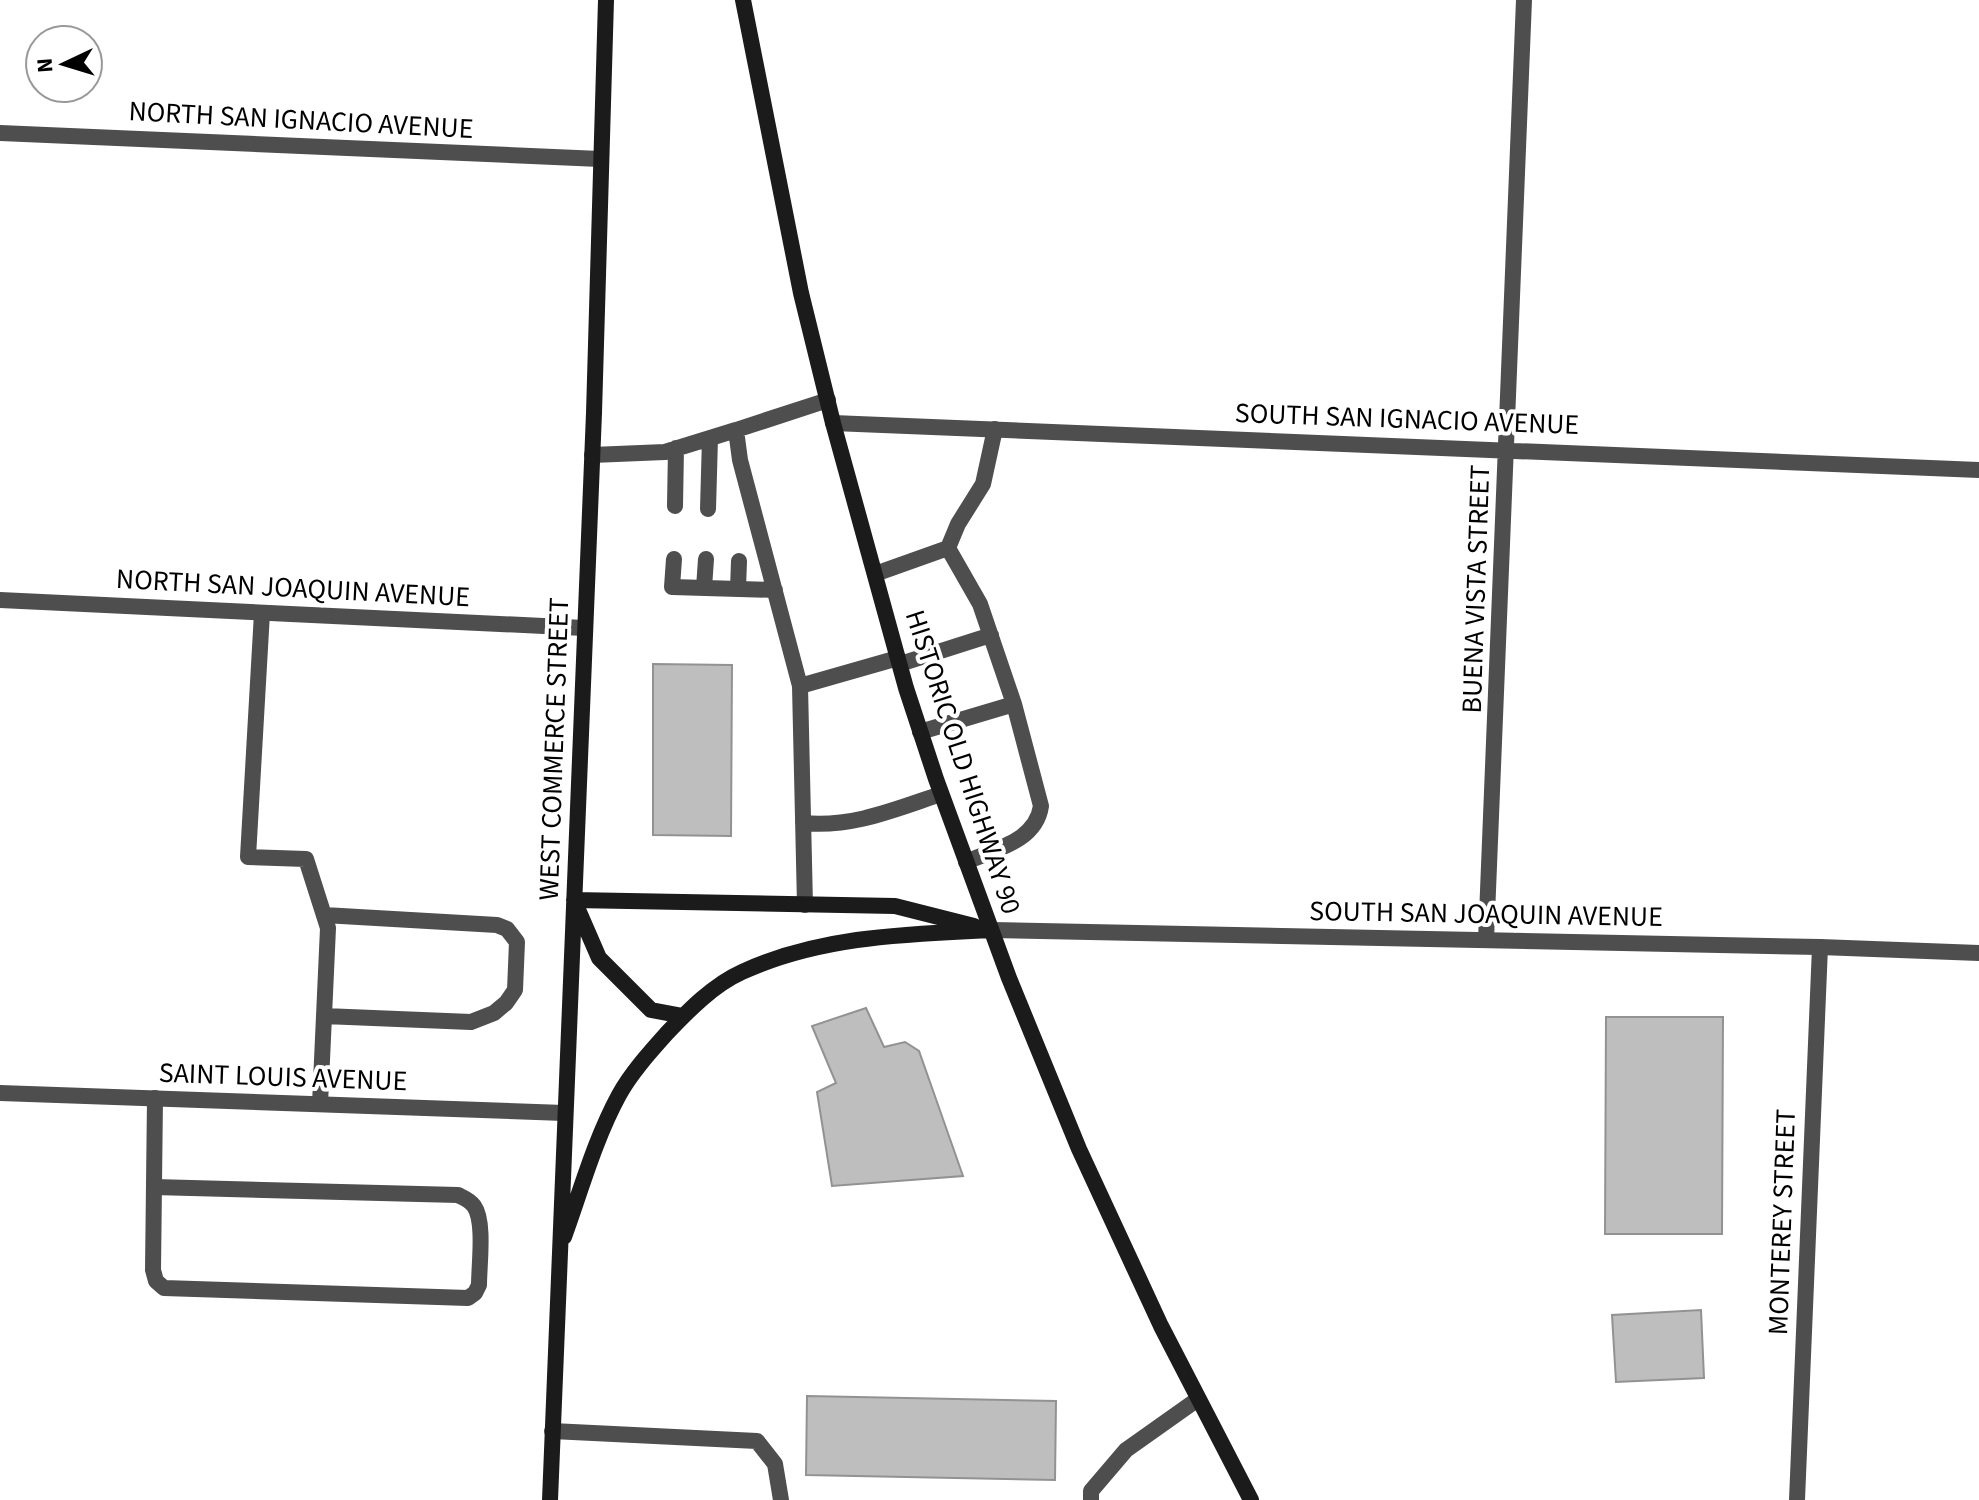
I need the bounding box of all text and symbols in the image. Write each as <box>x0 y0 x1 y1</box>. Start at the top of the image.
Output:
north arrow <box>24 24 104 104</box>
text: N <box>29 57 62 74</box>
street label: NORTH SAN IGNACIO AVENUE <box>128 91 474 149</box>
street label: SOUTH SAN IGNACIO AVENUE <box>1234 393 1580 445</box>
street label: BUENA VISTA STREET <box>1452 464 1500 714</box>
street label: NORTH SAN JOAQUIN AVENUE <box>115 559 471 617</box>
street label: WEST COMMERCE STREET <box>529 597 579 901</box>
street label: HISTORIC OLD HIGHWAY 90 <box>895 605 1031 919</box>
street label: SOUTH SAN JOAQUIN AVENUE <box>1309 891 1663 937</box>
street label: SAINT LOUIS AVENUE <box>158 1053 408 1101</box>
street label: MONTEREY STREET <box>1758 1108 1806 1336</box>

